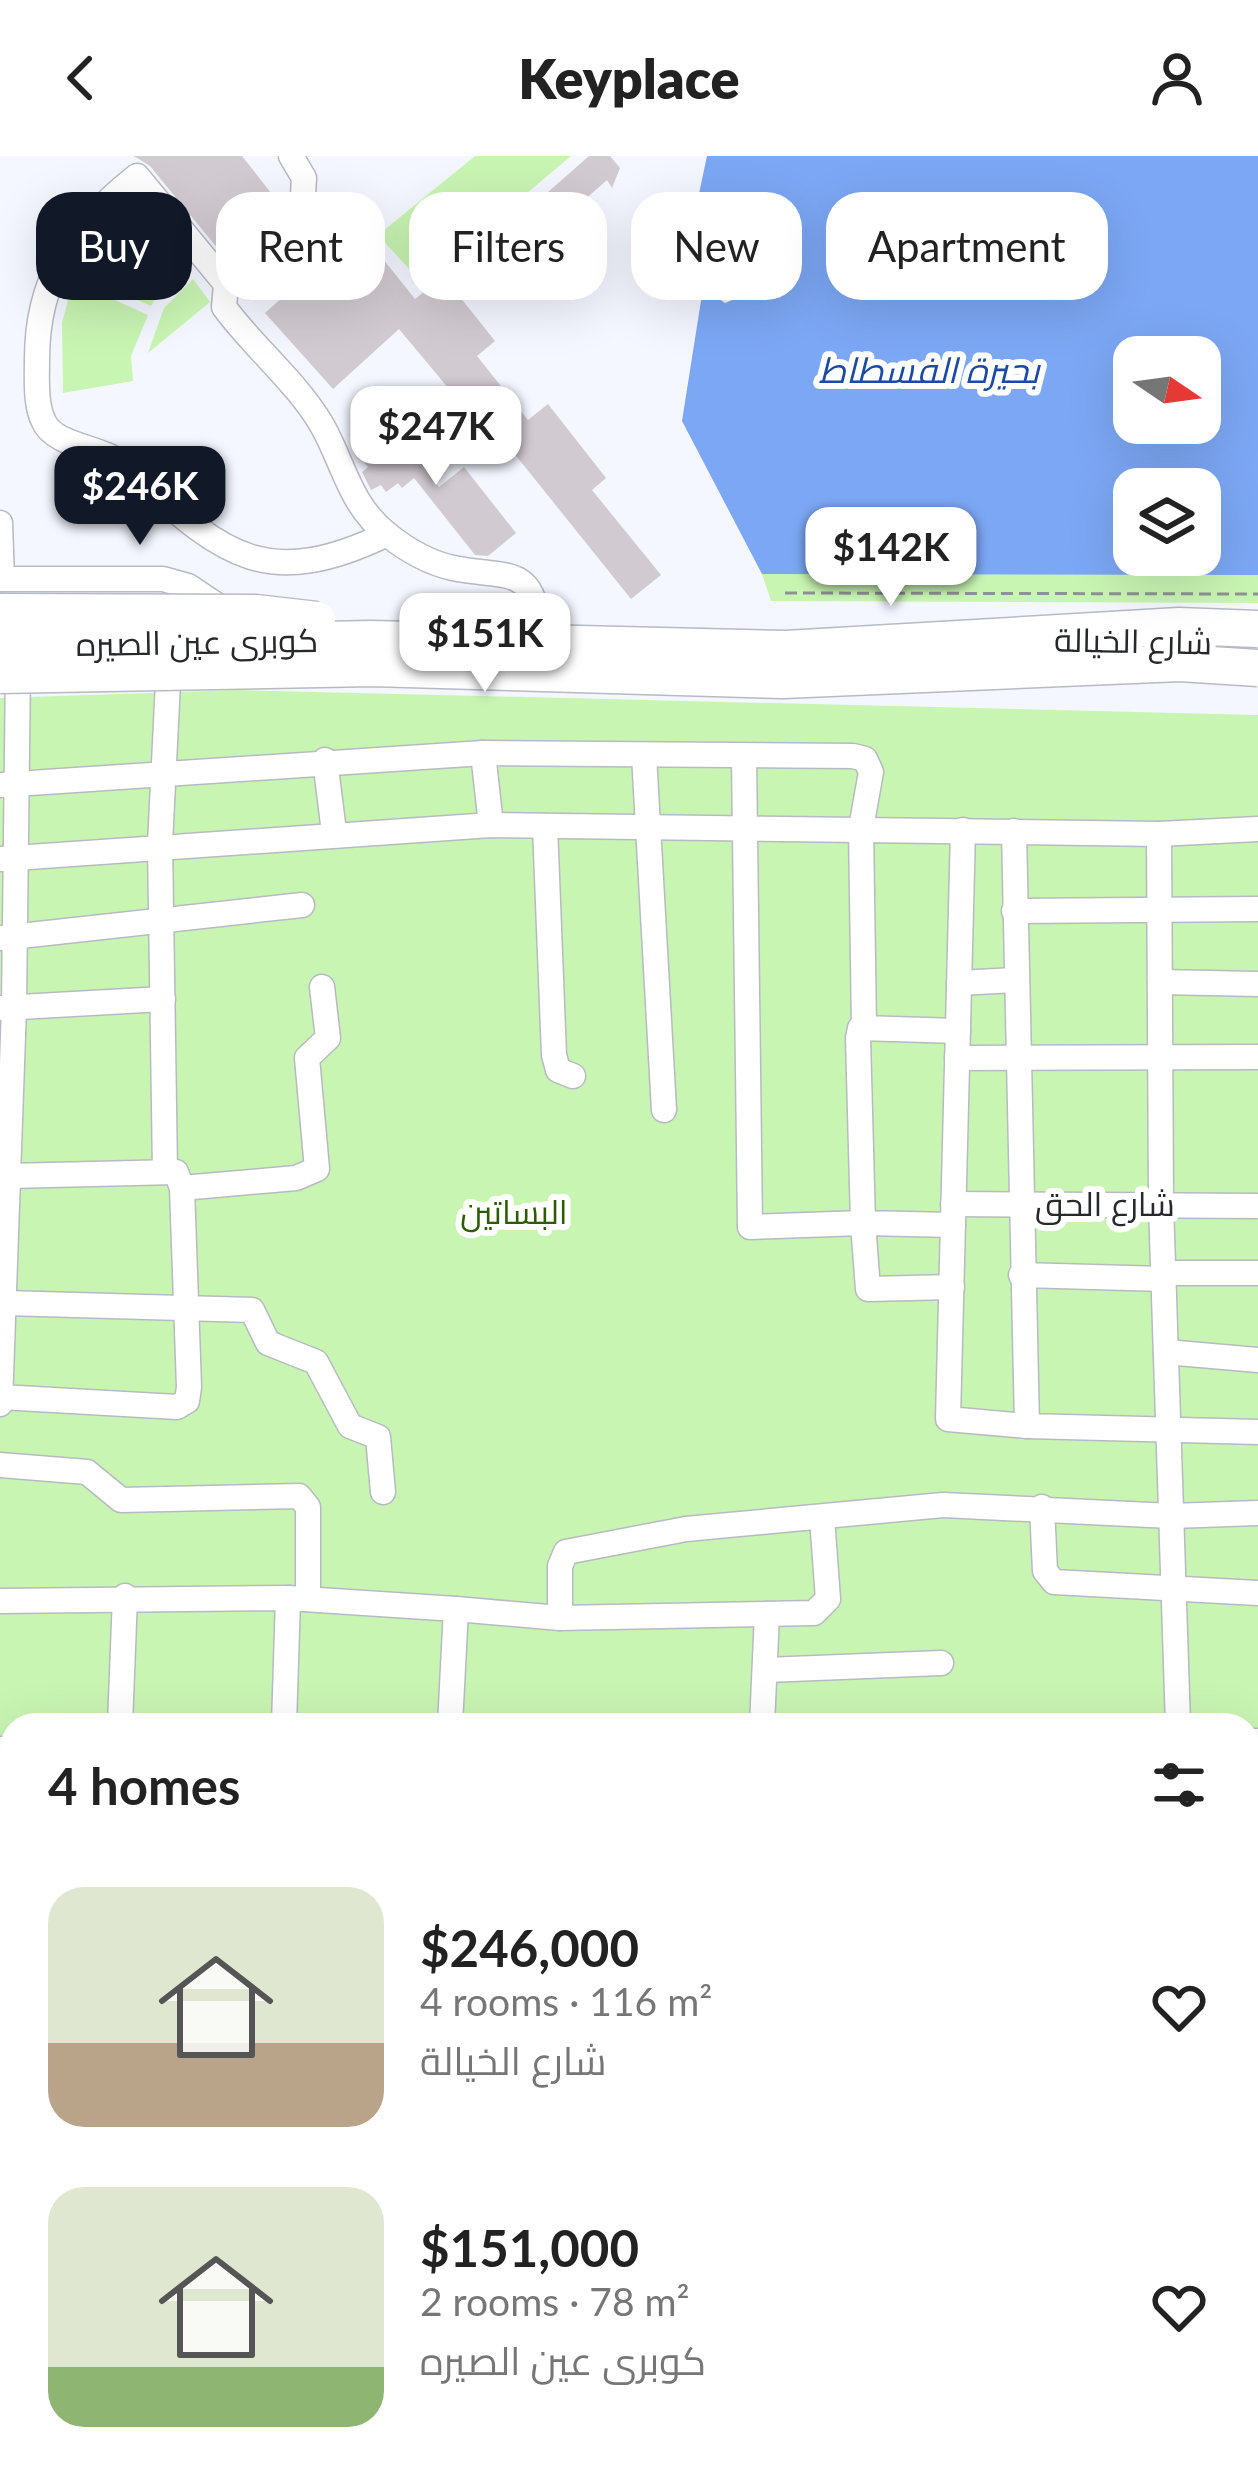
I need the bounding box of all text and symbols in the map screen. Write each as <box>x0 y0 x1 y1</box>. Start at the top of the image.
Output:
icon: back <box>48 45 114 111</box>
icon: person <box>1144 45 1210 111</box>
text: Keyplace <box>518 46 740 111</box>
chip: Buy <box>36 192 192 300</box>
chip: Rent <box>216 192 385 300</box>
chip: Filters <box>409 192 607 300</box>
chip: New <box>631 192 802 300</box>
chip: Apartment <box>826 192 1108 300</box>
north arrow <box>1113 336 1221 444</box>
map controls <box>1113 336 1221 576</box>
water label: بحيرة الفسطاط <box>819 347 1042 391</box>
pin: $247K <box>352 386 520 488</box>
text: $247K <box>377 402 495 448</box>
pin: $246K <box>56 446 224 548</box>
text: $246K <box>81 462 199 508</box>
button: layers <box>1113 468 1221 576</box>
pin: $142K <box>807 507 975 609</box>
text: $142K <box>832 523 950 569</box>
pin: $151K <box>401 593 569 695</box>
text: $151K <box>426 609 544 655</box>
street label: كوبرى عين الصيره <box>76 619 318 665</box>
street label: شارع الخيالة <box>1054 619 1212 665</box>
street label: شارع الحق <box>1035 1183 1175 1227</box>
park label: البساتين <box>460 1191 568 1233</box>
icon: filters <box>1146 1752 1212 1818</box>
text: 4 homes <box>48 1755 240 1816</box>
text: $246,000 <box>420 1917 639 1978</box>
icon: home <box>144 1935 288 2079</box>
icon: heart <box>1146 1974 1212 2040</box>
text: 4 rooms · 116 m² <box>420 1978 712 2024</box>
text: شارع الخيالة <box>420 2037 607 2083</box>
text: $151,000 <box>420 2217 639 2278</box>
icon: home <box>144 2235 288 2379</box>
icon: heart <box>1146 2274 1212 2340</box>
text: 2 rooms · 78 m² <box>420 2278 690 2324</box>
text: كوبرى عين الصيره <box>420 2337 706 2383</box>

